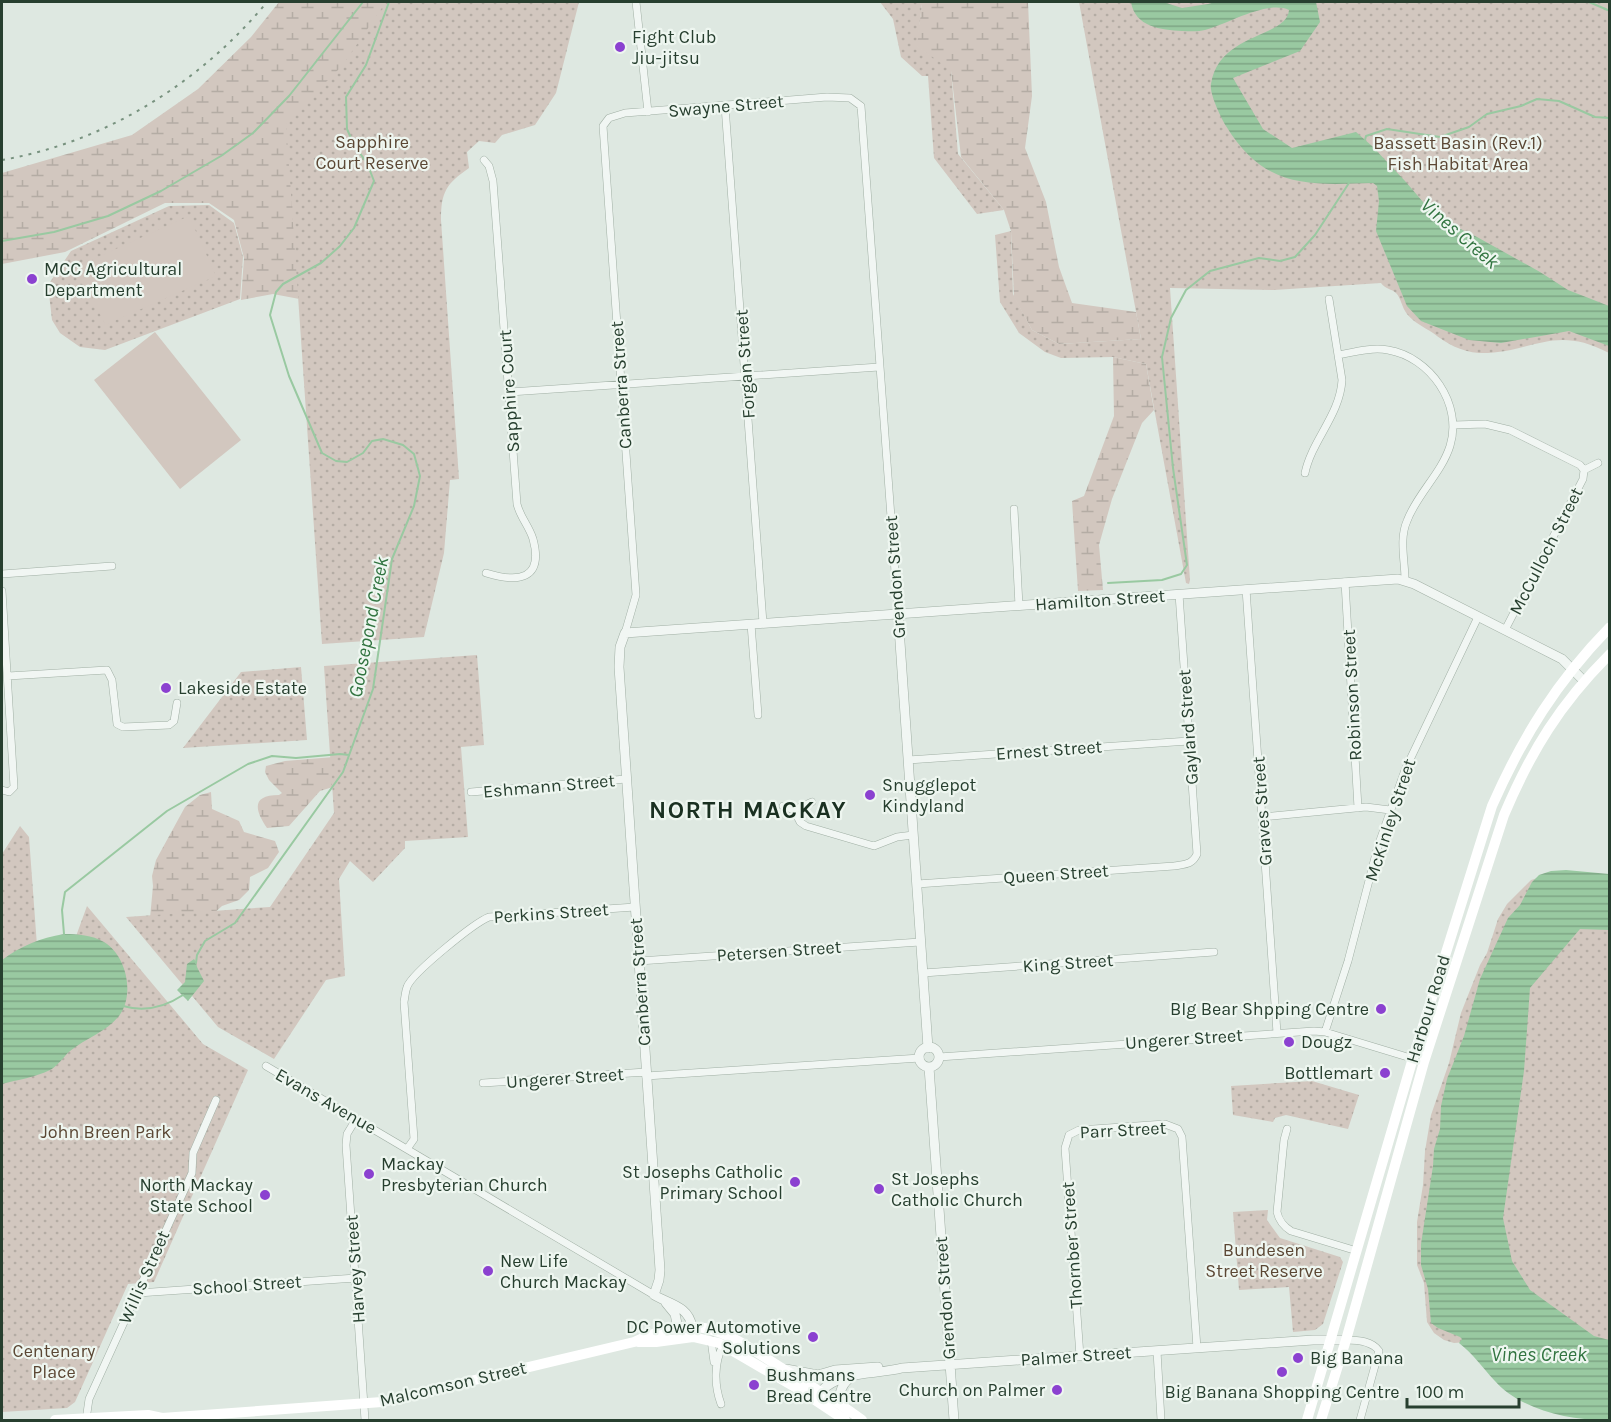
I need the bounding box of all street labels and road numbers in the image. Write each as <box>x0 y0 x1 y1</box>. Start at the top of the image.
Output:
street label: Swayne Street <box>667 90 785 122</box>
street label: Forgan Street <box>730 308 760 419</box>
street label: Canberra Street <box>606 320 636 450</box>
street label: Sapphire Court <box>494 329 524 453</box>
street label: McCulloch Street <box>1504 483 1588 618</box>
street label: Grendon Street <box>880 515 910 639</box>
street label: Hamilton Street <box>1034 584 1166 616</box>
street label: Robinson Street <box>1338 628 1366 761</box>
street label: Gaylard Street <box>1173 668 1203 785</box>
street label: Ernest Street <box>995 735 1103 765</box>
street label: Graves Street <box>1247 755 1277 866</box>
street label: McKinley Street <box>1360 755 1420 884</box>
street label: Eshmann Street <box>482 769 616 803</box>
street label: Queen Street <box>1003 859 1110 889</box>
street label: Perkins Street <box>493 898 609 928</box>
street label: Canberra Street <box>625 917 655 1047</box>
street label: Petersen Street <box>716 936 842 966</box>
street label: King Street <box>1022 949 1114 977</box>
street label: Harbour Road <box>1401 952 1455 1066</box>
street label: Ungerer Street <box>1124 1024 1244 1054</box>
street label: Evans Avenue <box>272 1063 380 1139</box>
street label: Ungerer Street <box>505 1063 625 1093</box>
street label: Parr Street <box>1079 1117 1167 1143</box>
street label: Thornber Street <box>1057 1181 1087 1309</box>
street label: Harvey Street <box>340 1214 370 1324</box>
street label: Willis Street <box>114 1227 174 1327</box>
street label: Grendon Street <box>930 1236 960 1360</box>
street label: School Street <box>192 1270 303 1300</box>
street label: Palmer Street <box>1020 1341 1132 1371</box>
street label: Malcomson Street <box>377 1356 529 1412</box>

